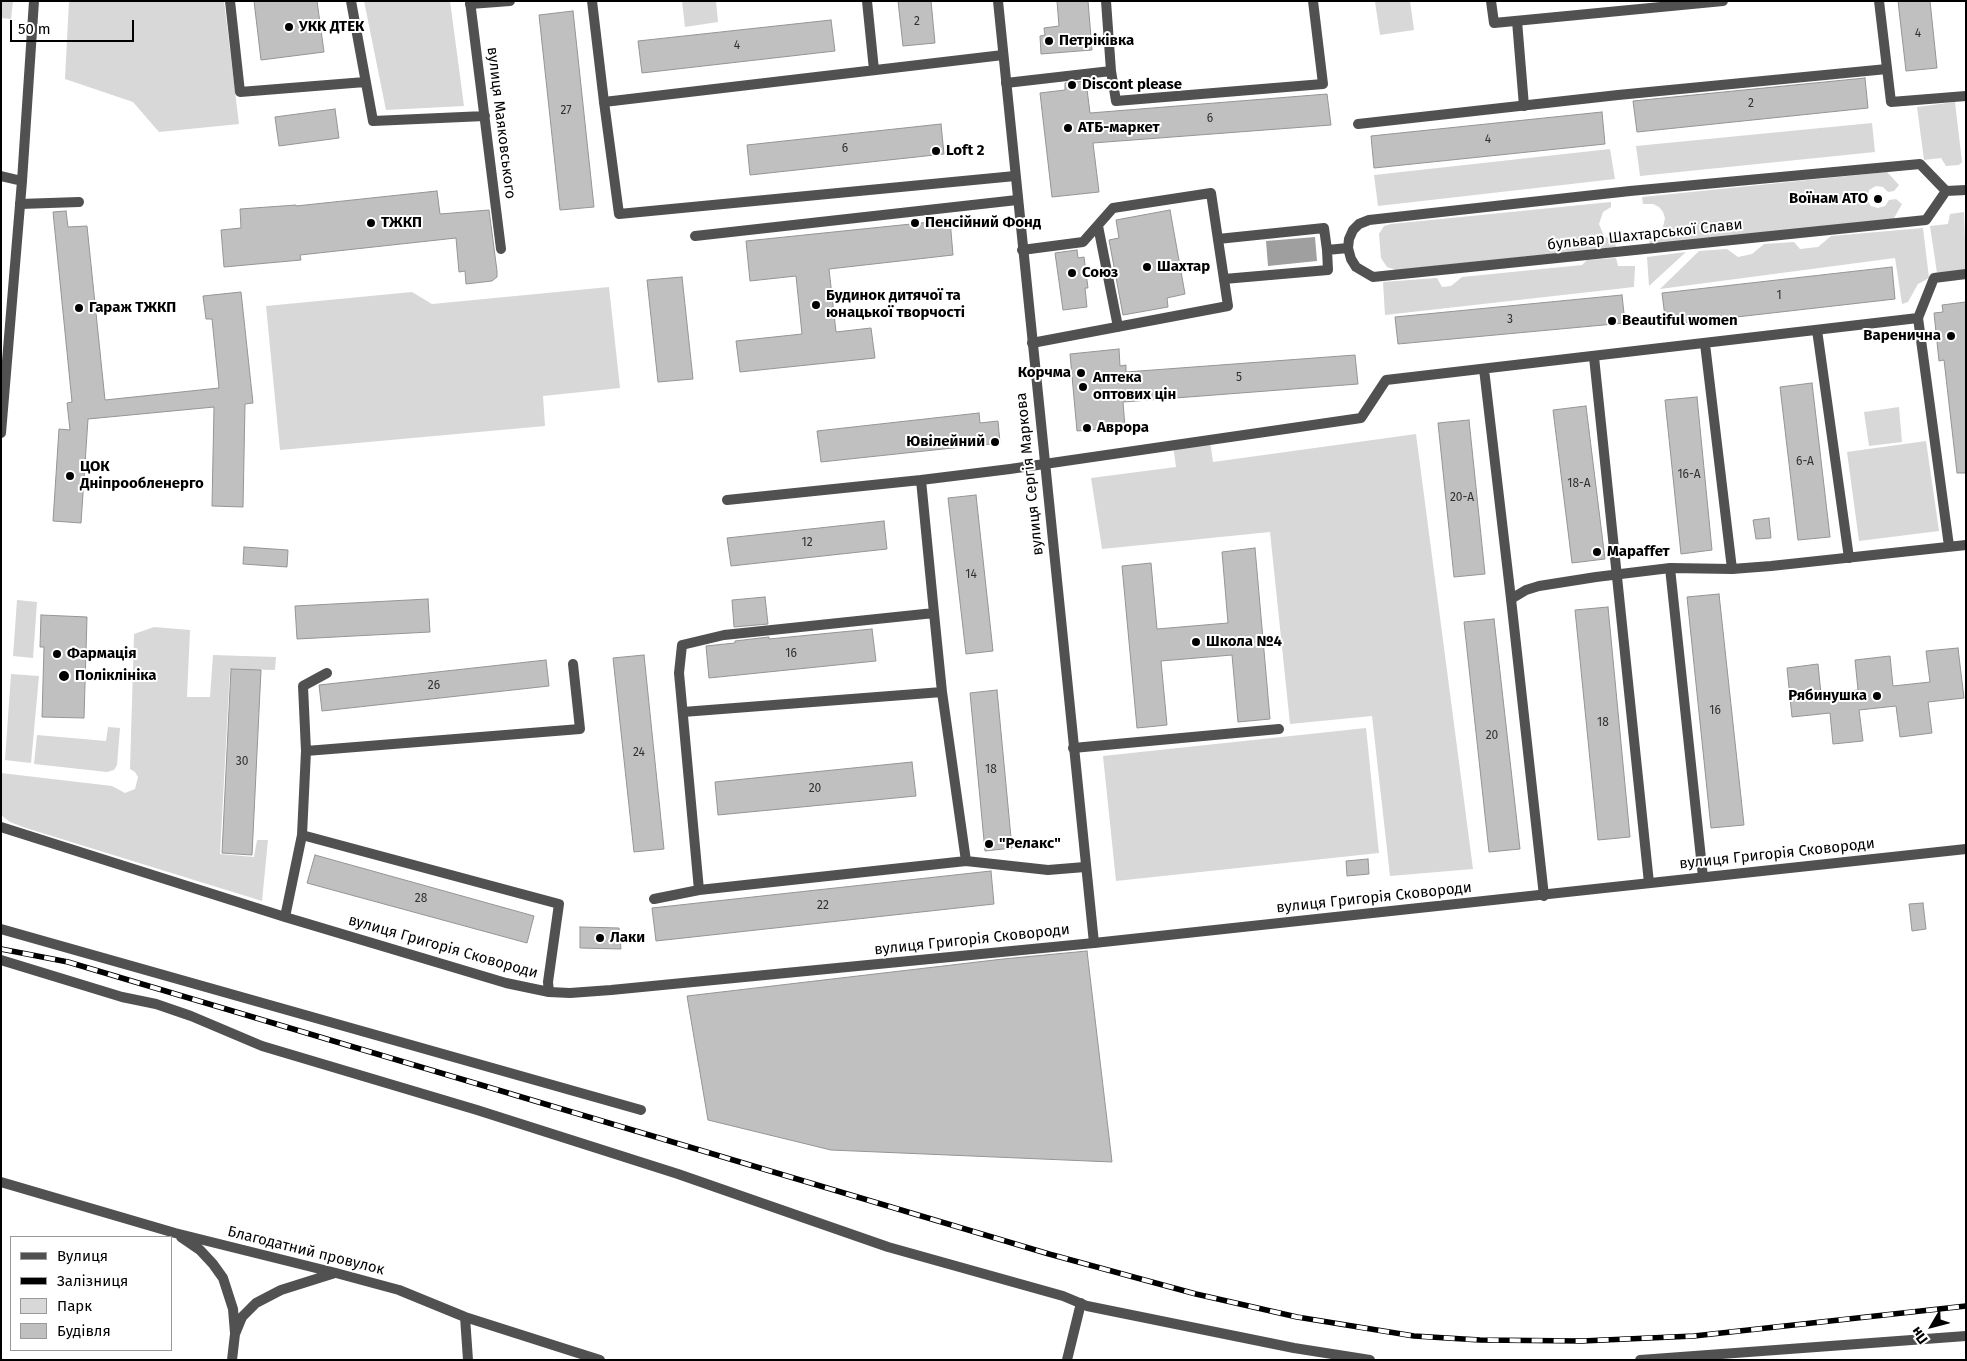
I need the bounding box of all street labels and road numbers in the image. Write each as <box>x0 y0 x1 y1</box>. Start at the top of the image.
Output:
street label: вулиця Маяковського <box>483 46 519 200</box>
street label: бульвар Шахтарської Слави <box>1546 216 1744 254</box>
street label: вулиця Сергія Маркова <box>1012 392 1048 556</box>
street label: вулиця Григорія Сковороди <box>1678 835 1876 873</box>
street label: вулиця Григорія Сковороди <box>1275 879 1473 917</box>
street label: вулиця Григорія Сковороди <box>346 911 540 983</box>
street label: вулиця Григорія Сковороди <box>873 921 1071 959</box>
street label: Благодатний провулок <box>226 1223 386 1279</box>

